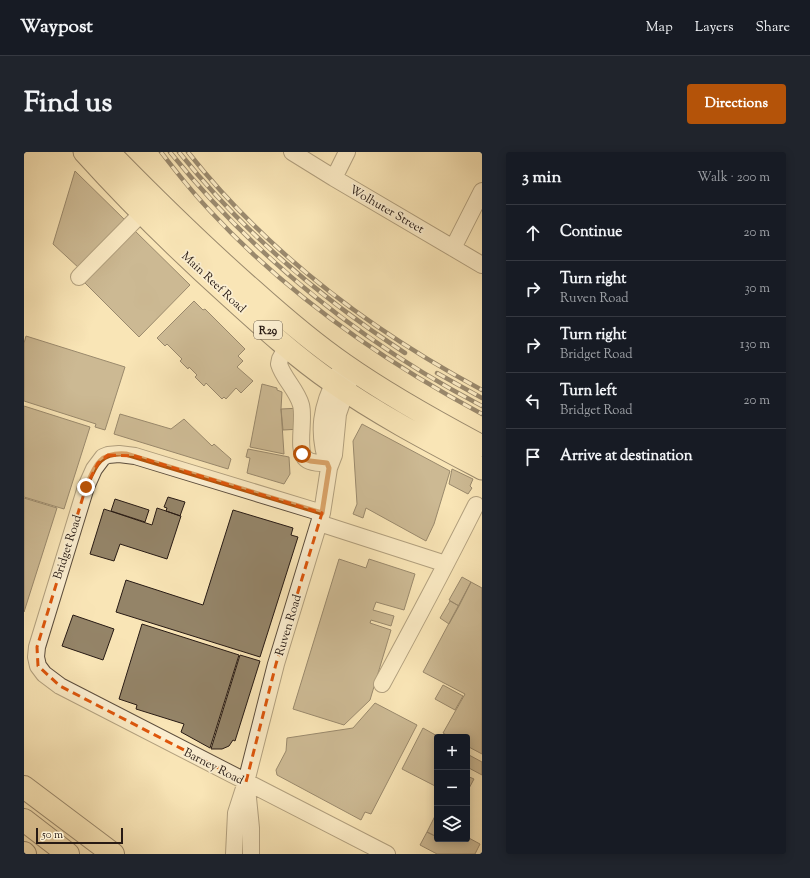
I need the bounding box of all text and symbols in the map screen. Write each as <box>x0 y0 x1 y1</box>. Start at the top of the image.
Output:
text: Waypost <box>20 14 93 41</box>
text: Map <box>646 18 673 38</box>
text: Layers <box>695 18 733 38</box>
text: Share <box>755 18 790 38</box>
text: Find us <box>24 84 112 124</box>
button: Directions <box>687 84 786 124</box>
text: 3 min <box>522 166 561 190</box>
text: Walk · 200 m <box>697 169 770 187</box>
street label: Wolhuter Street <box>346 181 427 239</box>
icon: ahead <box>522 222 544 244</box>
text: Continue <box>560 222 622 243</box>
text: 20 m <box>744 224 770 242</box>
street label: Main Reef Road <box>177 248 250 318</box>
text: Turn right <box>560 269 626 290</box>
icon: right <box>522 278 544 300</box>
text: 30 m <box>744 280 770 298</box>
text: Ruven Road <box>560 290 629 308</box>
road number: R29 <box>254 321 282 339</box>
text: Turn right <box>560 325 626 346</box>
icon: right <box>522 334 544 356</box>
text: 130 m <box>740 336 770 354</box>
text: Bridget Road <box>560 346 633 364</box>
text: Turn left <box>560 381 617 402</box>
icon: left <box>522 390 544 412</box>
text: 20 m <box>744 392 770 410</box>
text: Bridget Road <box>560 402 633 420</box>
route start <box>293 445 311 463</box>
icon: arrive <box>522 446 544 468</box>
text: Arrive at destination <box>560 446 693 467</box>
route end <box>77 478 95 496</box>
street label: Bridget Road <box>49 512 87 582</box>
street label: Ruven Road <box>271 592 307 658</box>
map controls <box>434 734 470 842</box>
button: + <box>434 734 470 770</box>
street label: Barney Road <box>180 744 247 790</box>
button: − <box>434 770 470 806</box>
button: layers <box>434 806 470 842</box>
scale bar <box>36 826 123 845</box>
text: 50 m <box>42 827 63 843</box>

